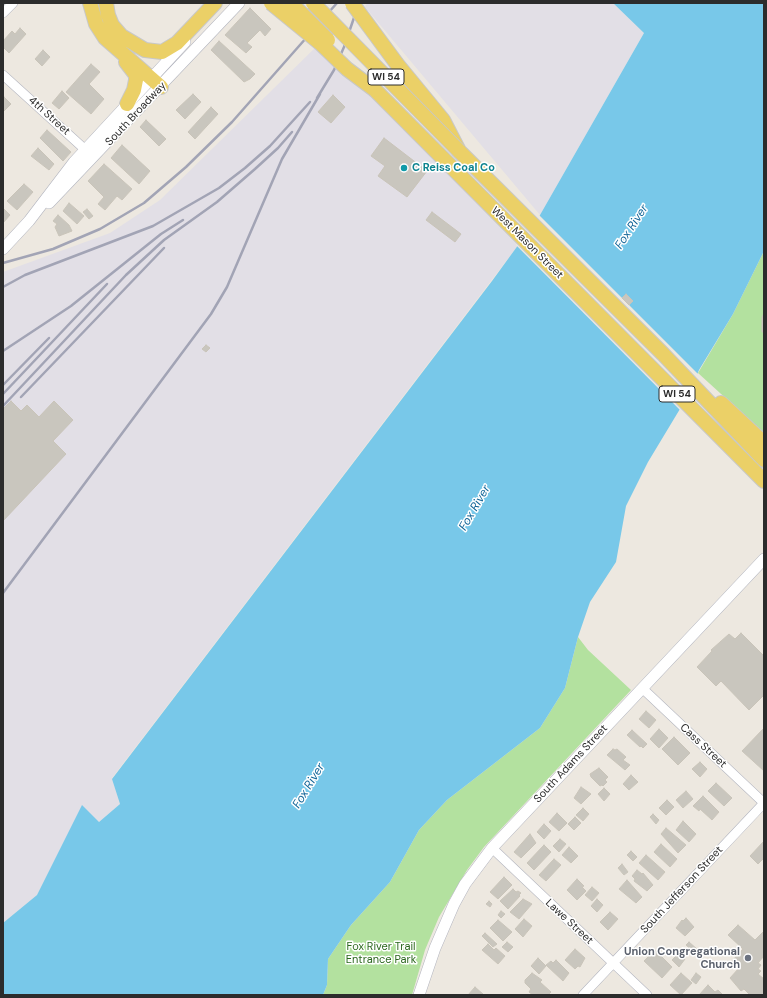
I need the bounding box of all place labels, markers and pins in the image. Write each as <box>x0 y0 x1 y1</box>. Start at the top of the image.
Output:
place label: C Reiss Coal Co <box>412 161 495 175</box>
marker: C Reiss Coal Co <box>399 163 409 173</box>
place label: Union Congregational Church <box>624 945 740 971</box>
marker: Union Congregational Church <box>743 953 753 963</box>

